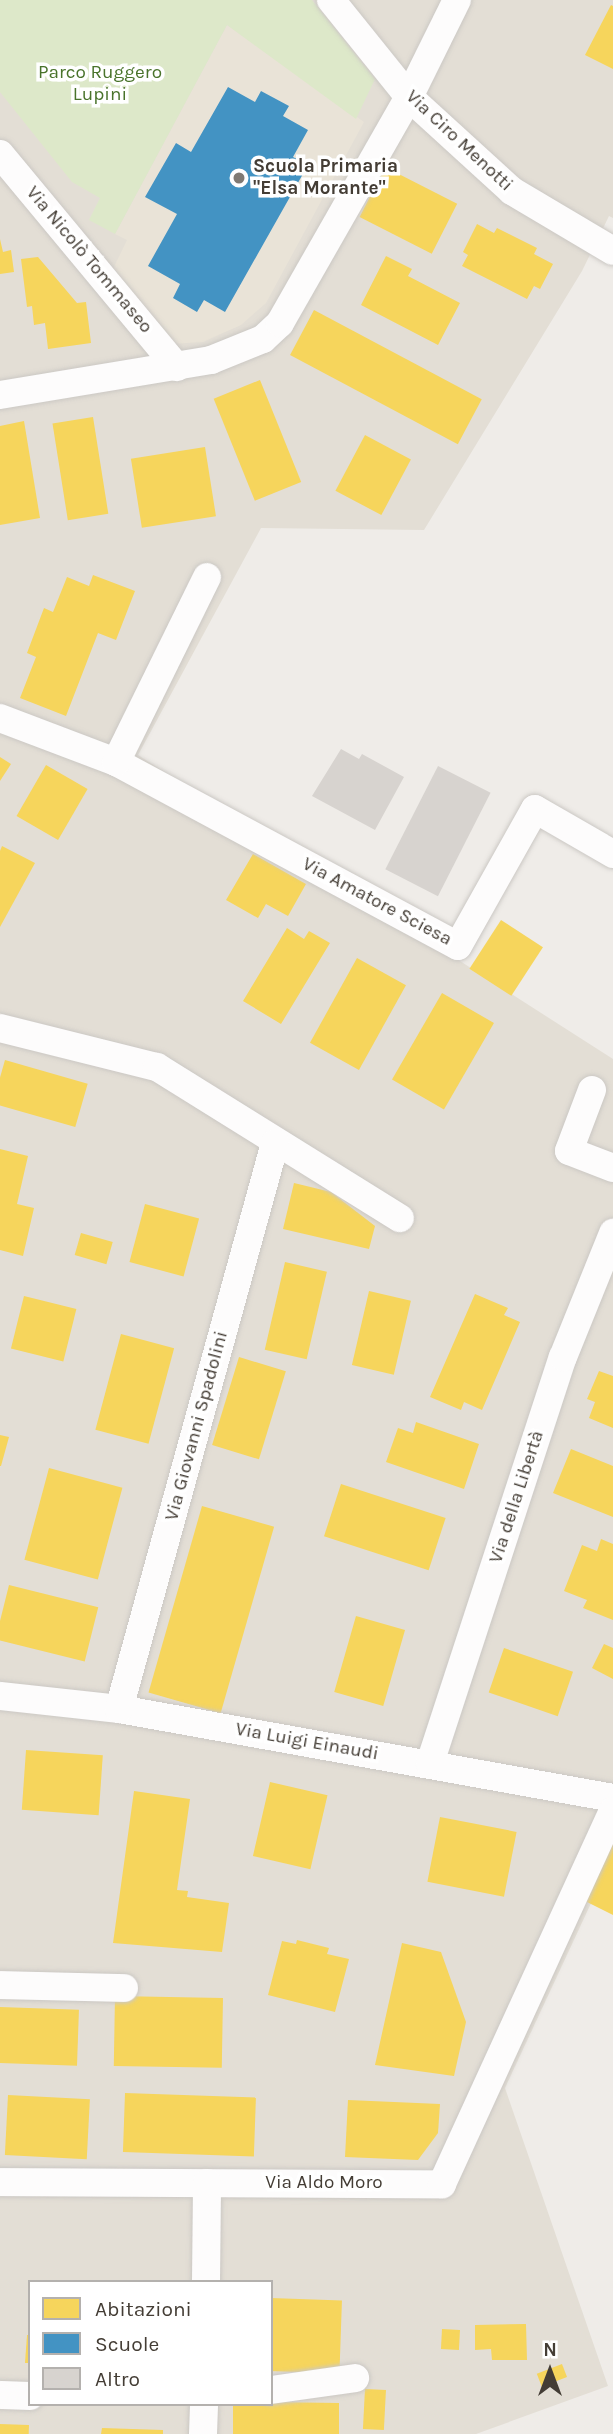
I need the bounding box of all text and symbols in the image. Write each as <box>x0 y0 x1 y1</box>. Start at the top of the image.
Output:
park label: Parco Ruggero Lupini <box>38 62 162 106</box>
street label: Via Ciro Menotti <box>401 86 517 196</box>
place label: Scuola Primaria "Elsa Morante" <box>253 156 398 200</box>
marker: Scuola Primaria "Elsa Morante" <box>231 170 247 186</box>
street label: Via Nicolò Tommaseo <box>21 182 157 338</box>
street label: Via Amatore Sciesa <box>298 853 456 951</box>
street label: Via Giovanni Spadolini <box>161 1329 233 1523</box>
street label: Via della Libertà <box>485 1428 549 1566</box>
street label: Via Luigi Einaudi <box>234 1718 380 1766</box>
street label: Via Aldo Moro <box>265 2172 383 2194</box>
legend <box>28 2280 273 2406</box>
text: Abitazioni <box>95 2297 192 2321</box>
text: Scuole <box>95 2332 159 2356</box>
north arrow <box>515 2336 585 2406</box>
text: N <box>543 2339 557 2361</box>
text: Altro <box>95 2367 140 2391</box>

